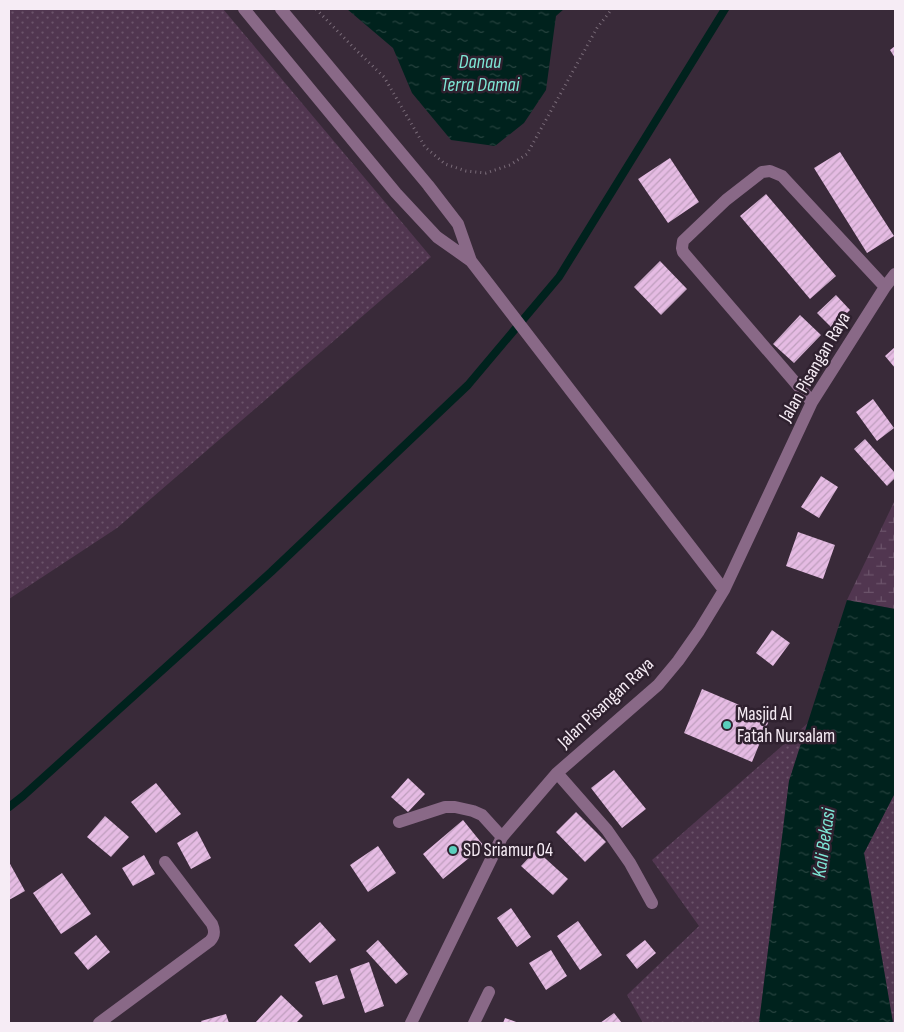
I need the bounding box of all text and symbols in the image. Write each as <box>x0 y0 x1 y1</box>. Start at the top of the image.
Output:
water label: Danau Terra Damai <box>441 50 521 97</box>
street label: Jalan Pisangan Raya <box>774 308 856 427</box>
street label: Jalan Pisangan Raya <box>553 653 659 754</box>
place label: Masjid Al Fatah Nursalam <box>737 703 835 748</box>
marker: Masjid Al Fatah Nursalam <box>721 719 733 731</box>
water label: Kali Bekasi <box>807 805 841 879</box>
place label: SD Sriamur 04 <box>463 839 553 862</box>
marker: SD Sriamur 04 <box>447 844 459 856</box>

